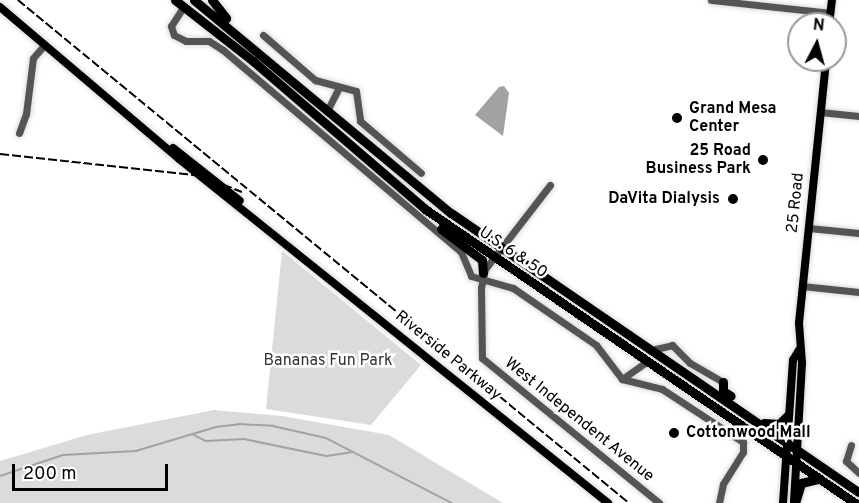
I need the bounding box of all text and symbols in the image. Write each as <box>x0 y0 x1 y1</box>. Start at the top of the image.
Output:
north arrow <box>787 12 847 72</box>
text: N <box>812 16 825 37</box>
place label: Grand Mesa Center <box>689 99 777 137</box>
marker: Grand Mesa Center <box>670 111 684 125</box>
place label: 25 Road Business Park <box>646 141 751 179</box>
marker: 25 Road Business Park <box>756 153 770 167</box>
street label: 25 Road <box>783 172 809 234</box>
place label: DaVita Dialysis <box>608 189 720 209</box>
marker: DaVita Dialysis <box>724 190 742 208</box>
street label: U.S. 6 & 50 <box>475 223 551 283</box>
street label: Riverside Parkway <box>391 307 505 405</box>
park label: Bananas Fun Park <box>263 351 393 371</box>
street label: West Independent Avenue <box>500 354 658 486</box>
place label: Cottonwood Mall <box>686 423 811 443</box>
marker: Cottonwood Mall <box>667 426 681 440</box>
scale bar <box>15 452 171 490</box>
text: 200 m <box>23 463 76 486</box>

